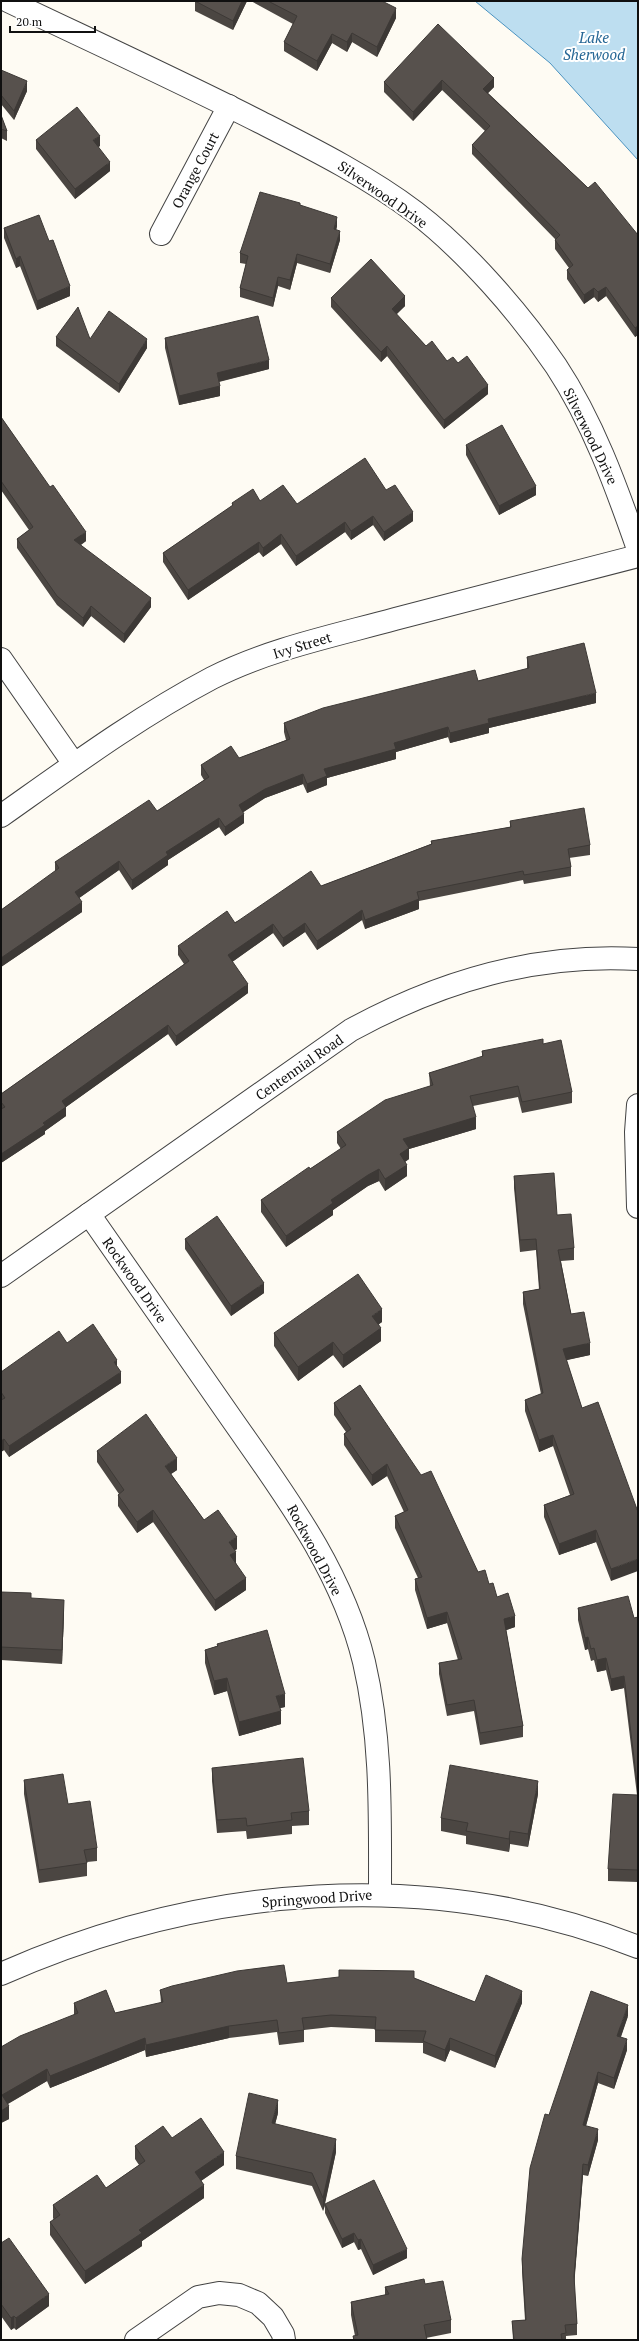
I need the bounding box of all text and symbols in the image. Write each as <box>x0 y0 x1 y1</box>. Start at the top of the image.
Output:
scale bar <box>10 8 95 34</box>
text: 20 m <box>16 14 43 29</box>
water label: Lake Sherwood <box>563 27 626 64</box>
street label: Orange Court <box>167 128 223 212</box>
street label: Silverwood Drive <box>334 156 432 232</box>
street label: Silverwood Drive <box>559 384 623 488</box>
street label: Ivy Street <box>270 627 334 663</box>
street label: Centennial Road <box>251 1030 347 1104</box>
street label: Rockwood Drive <box>98 1234 172 1326</box>
street label: Rockwood Drive <box>283 1501 347 1599</box>
street label: Springwood Drive <box>261 1885 373 1911</box>

